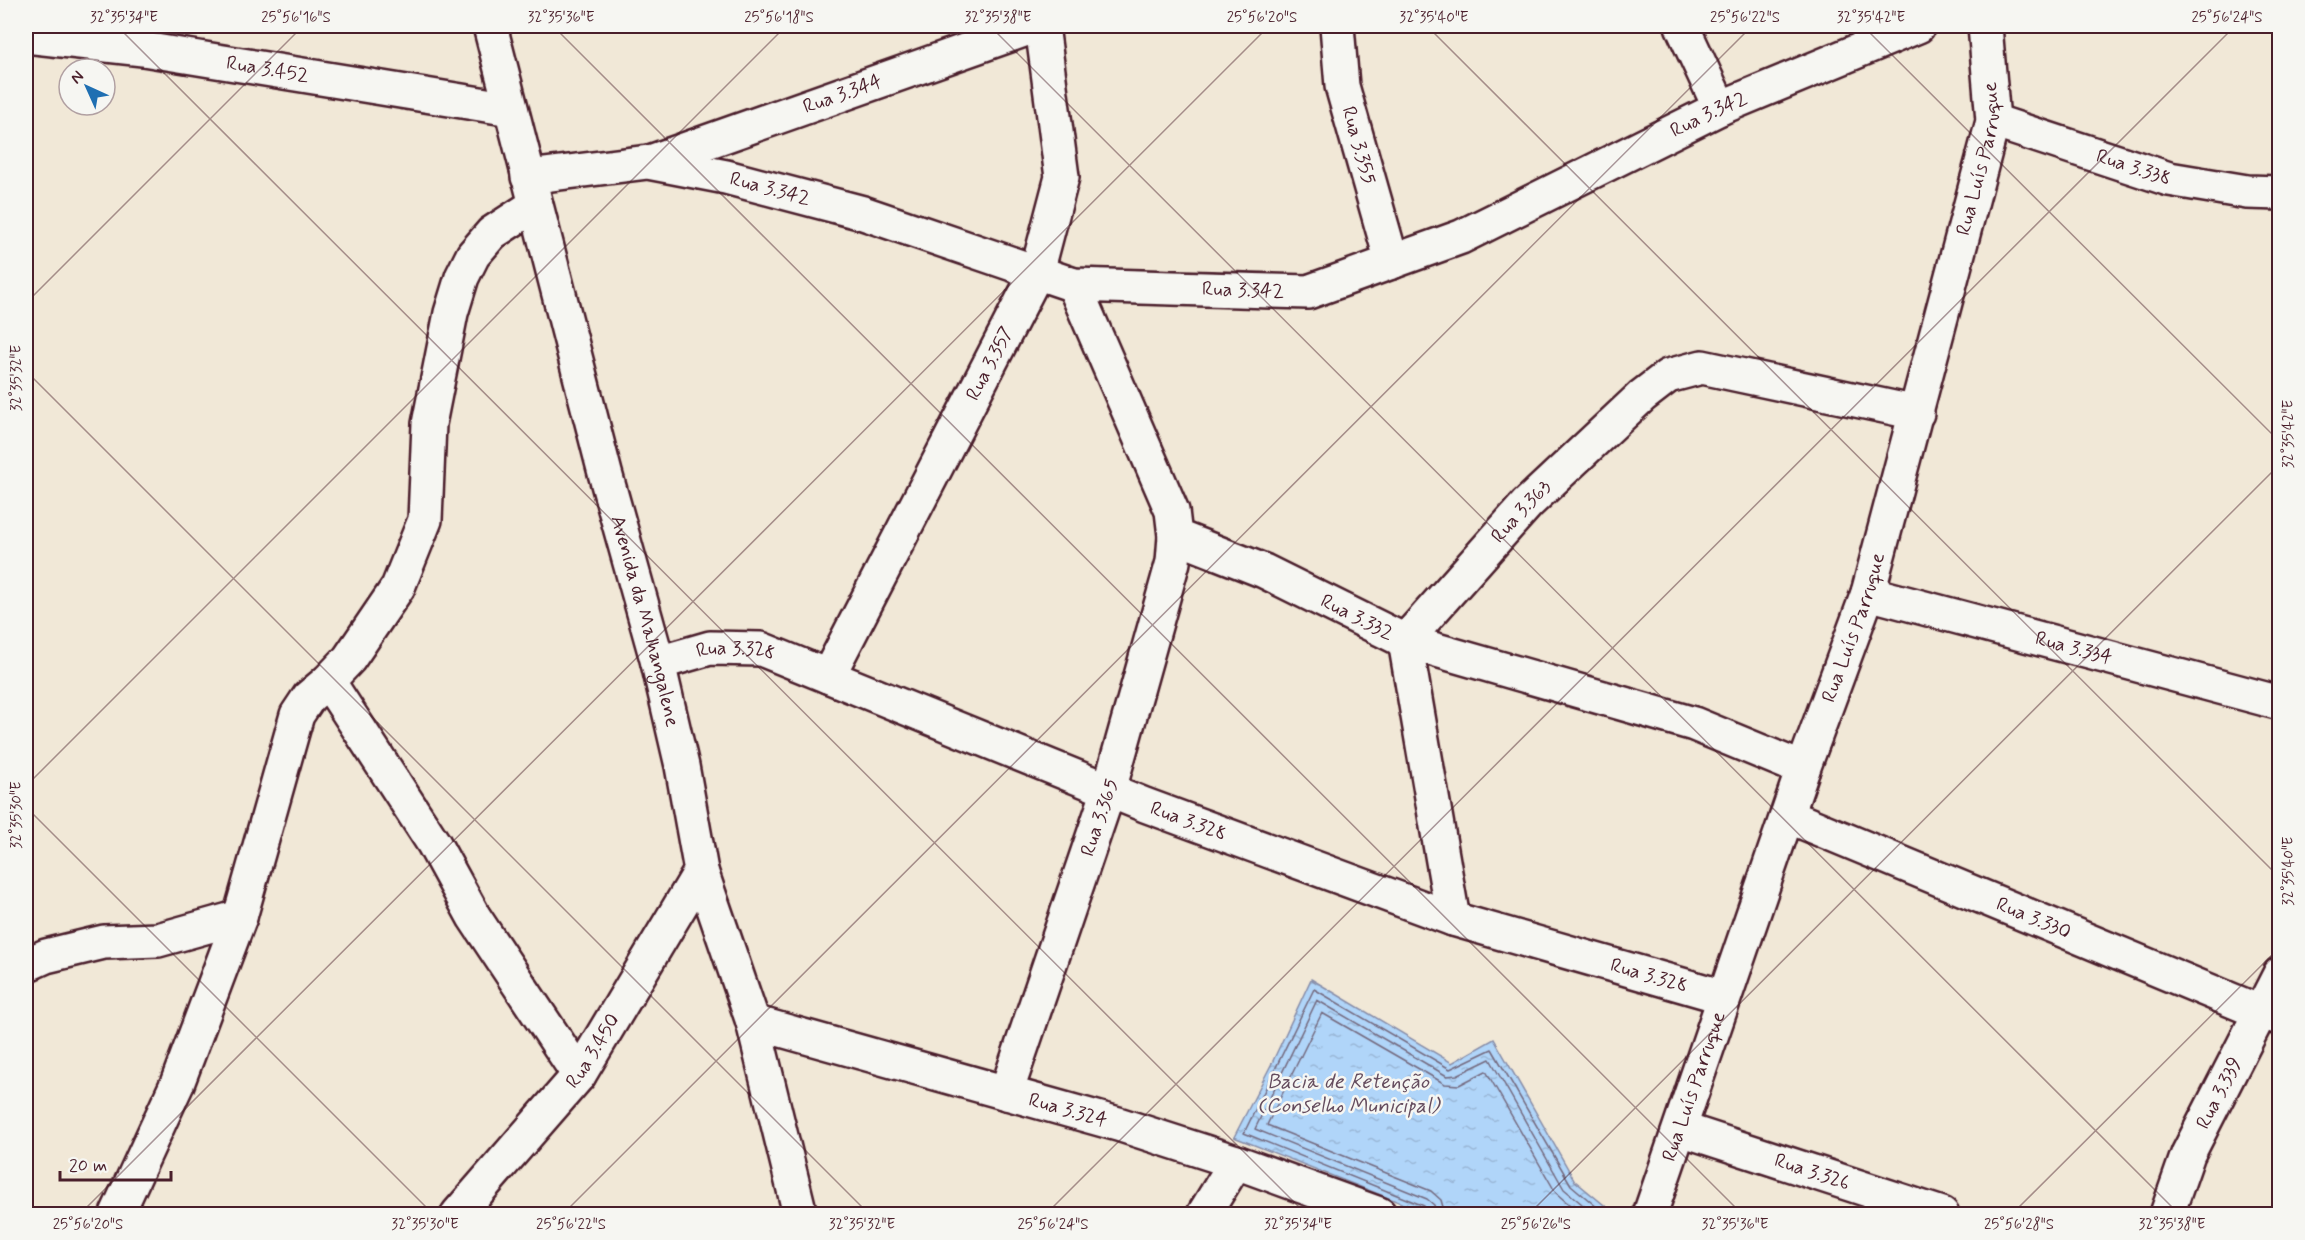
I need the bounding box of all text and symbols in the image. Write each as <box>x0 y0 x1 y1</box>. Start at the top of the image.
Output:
text: 32°35'34"E <box>90 8 158 28</box>
text: 25°56'16"S <box>261 8 331 28</box>
text: 32°35'36"E <box>527 8 595 28</box>
text: 25°56'18"S <box>744 8 814 28</box>
text: 32°35'38"E <box>965 8 1032 28</box>
text: 25°56'20"S <box>1227 8 1297 28</box>
text: 32°35'40"E <box>1399 8 1469 28</box>
text: 25°56'22"S <box>1710 8 1780 28</box>
text: 32°35'42"E <box>1837 8 1906 28</box>
text: 25°56'24"S <box>2191 8 2263 28</box>
street label: Rua 3.452 <box>224 49 311 89</box>
north arrow <box>57 57 117 117</box>
text: N <box>66 66 89 89</box>
street label: Rua 3.344 <box>799 68 886 120</box>
street label: Rua Luís Parruque <box>1950 81 2006 238</box>
street label: Rua 3.342 <box>1666 85 1751 144</box>
street label: Rua 3.355 <box>1335 103 1383 188</box>
street label: Rua 3.338 <box>2093 142 2175 192</box>
street label: Rua 3.342 <box>727 165 813 212</box>
street label: Rua 3.342 <box>1201 275 1285 305</box>
street label: Rua 3.357 <box>959 322 1020 405</box>
text: 32°35'32"E <box>7 344 27 411</box>
text: 32°35'42"E <box>2279 399 2299 468</box>
street label: Rua 3.363 <box>1485 474 1557 549</box>
street label: Avenida da Malhangalene <box>604 512 686 730</box>
street label: Rua Luís Parruque <box>1815 550 1892 706</box>
street label: Rua 3.332 <box>1316 588 1398 647</box>
street label: Rua 3.334 <box>2032 625 2115 671</box>
street label: Rua 3.328 <box>693 634 780 667</box>
street label: Rua 3.365 <box>1074 776 1125 860</box>
text: 32°35'30"E <box>7 781 27 849</box>
street label: Rua 3.328 <box>1147 795 1230 848</box>
text: 32°35'40"E <box>2279 836 2299 906</box>
street label: Rua 3.330 <box>1992 890 2075 946</box>
street label: Rua 3.328 <box>1607 951 1691 999</box>
street label: Rua 3.450 <box>560 1008 626 1094</box>
street label: Rua Luís Parruque <box>1656 1008 1732 1165</box>
street label: Rua 3.339 <box>2190 1053 2249 1134</box>
water label: Bacia de Retenção (Conselho Municipal) <box>1257 1068 1441 1120</box>
street label: Rua 3.324 <box>1026 1086 1111 1134</box>
scale bar <box>60 1144 171 1182</box>
street label: Rua 3.326 <box>1771 1147 1854 1197</box>
text: 20 m <box>69 1154 107 1178</box>
text: 25°56'20"S <box>53 1215 123 1235</box>
text: 32°35'30"E <box>391 1215 459 1235</box>
text: 25°56'22"S <box>536 1215 606 1235</box>
text: 32°35'32"E <box>829 1215 896 1235</box>
text: 25°56'24"S <box>1017 1215 1089 1235</box>
text: 32°35'34"E <box>1264 1215 1332 1235</box>
text: 25°56'26"S <box>1501 1215 1571 1235</box>
text: 32°35'36"E <box>1701 1215 1769 1235</box>
text: 25°56'28"S <box>1984 1215 2054 1235</box>
text: 32°35'38"E <box>2139 1215 2206 1235</box>

